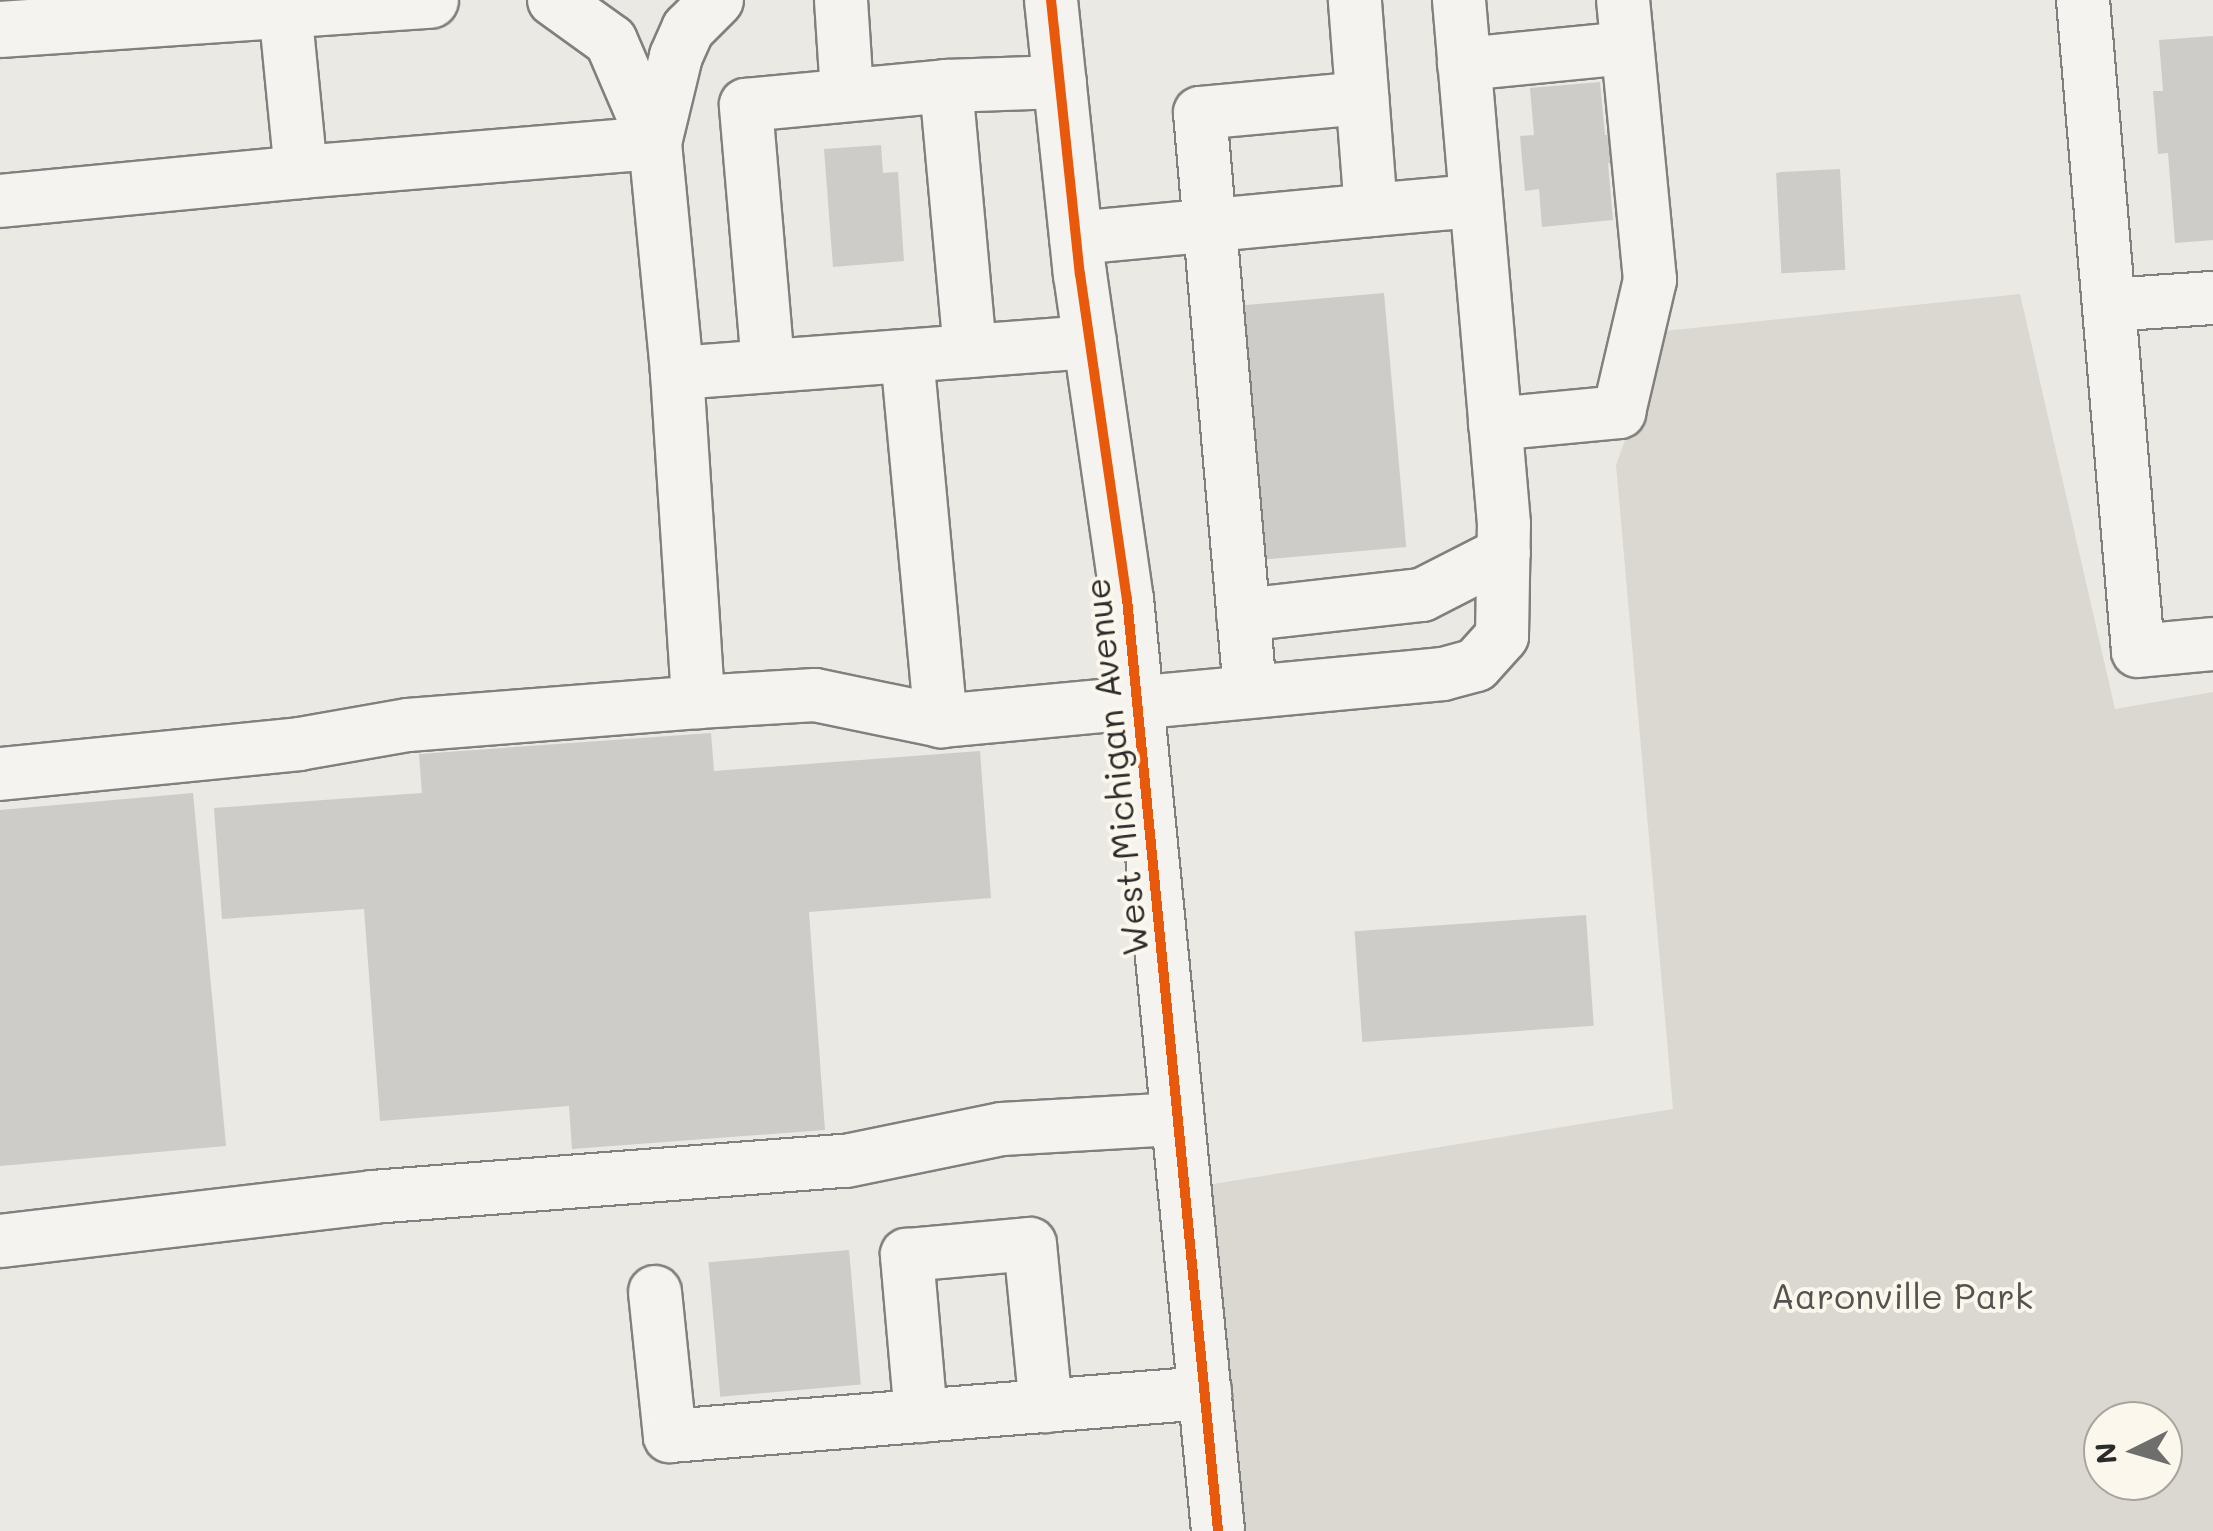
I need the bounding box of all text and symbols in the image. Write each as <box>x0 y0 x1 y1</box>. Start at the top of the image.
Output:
street label: West Michigan Avenue <box>1074 576 1156 958</box>
park label: Aaronville Park <box>1771 1274 2033 1316</box>
north arrow <box>2083 1401 2183 1501</box>
text: N <box>2086 1441 2124 1466</box>

